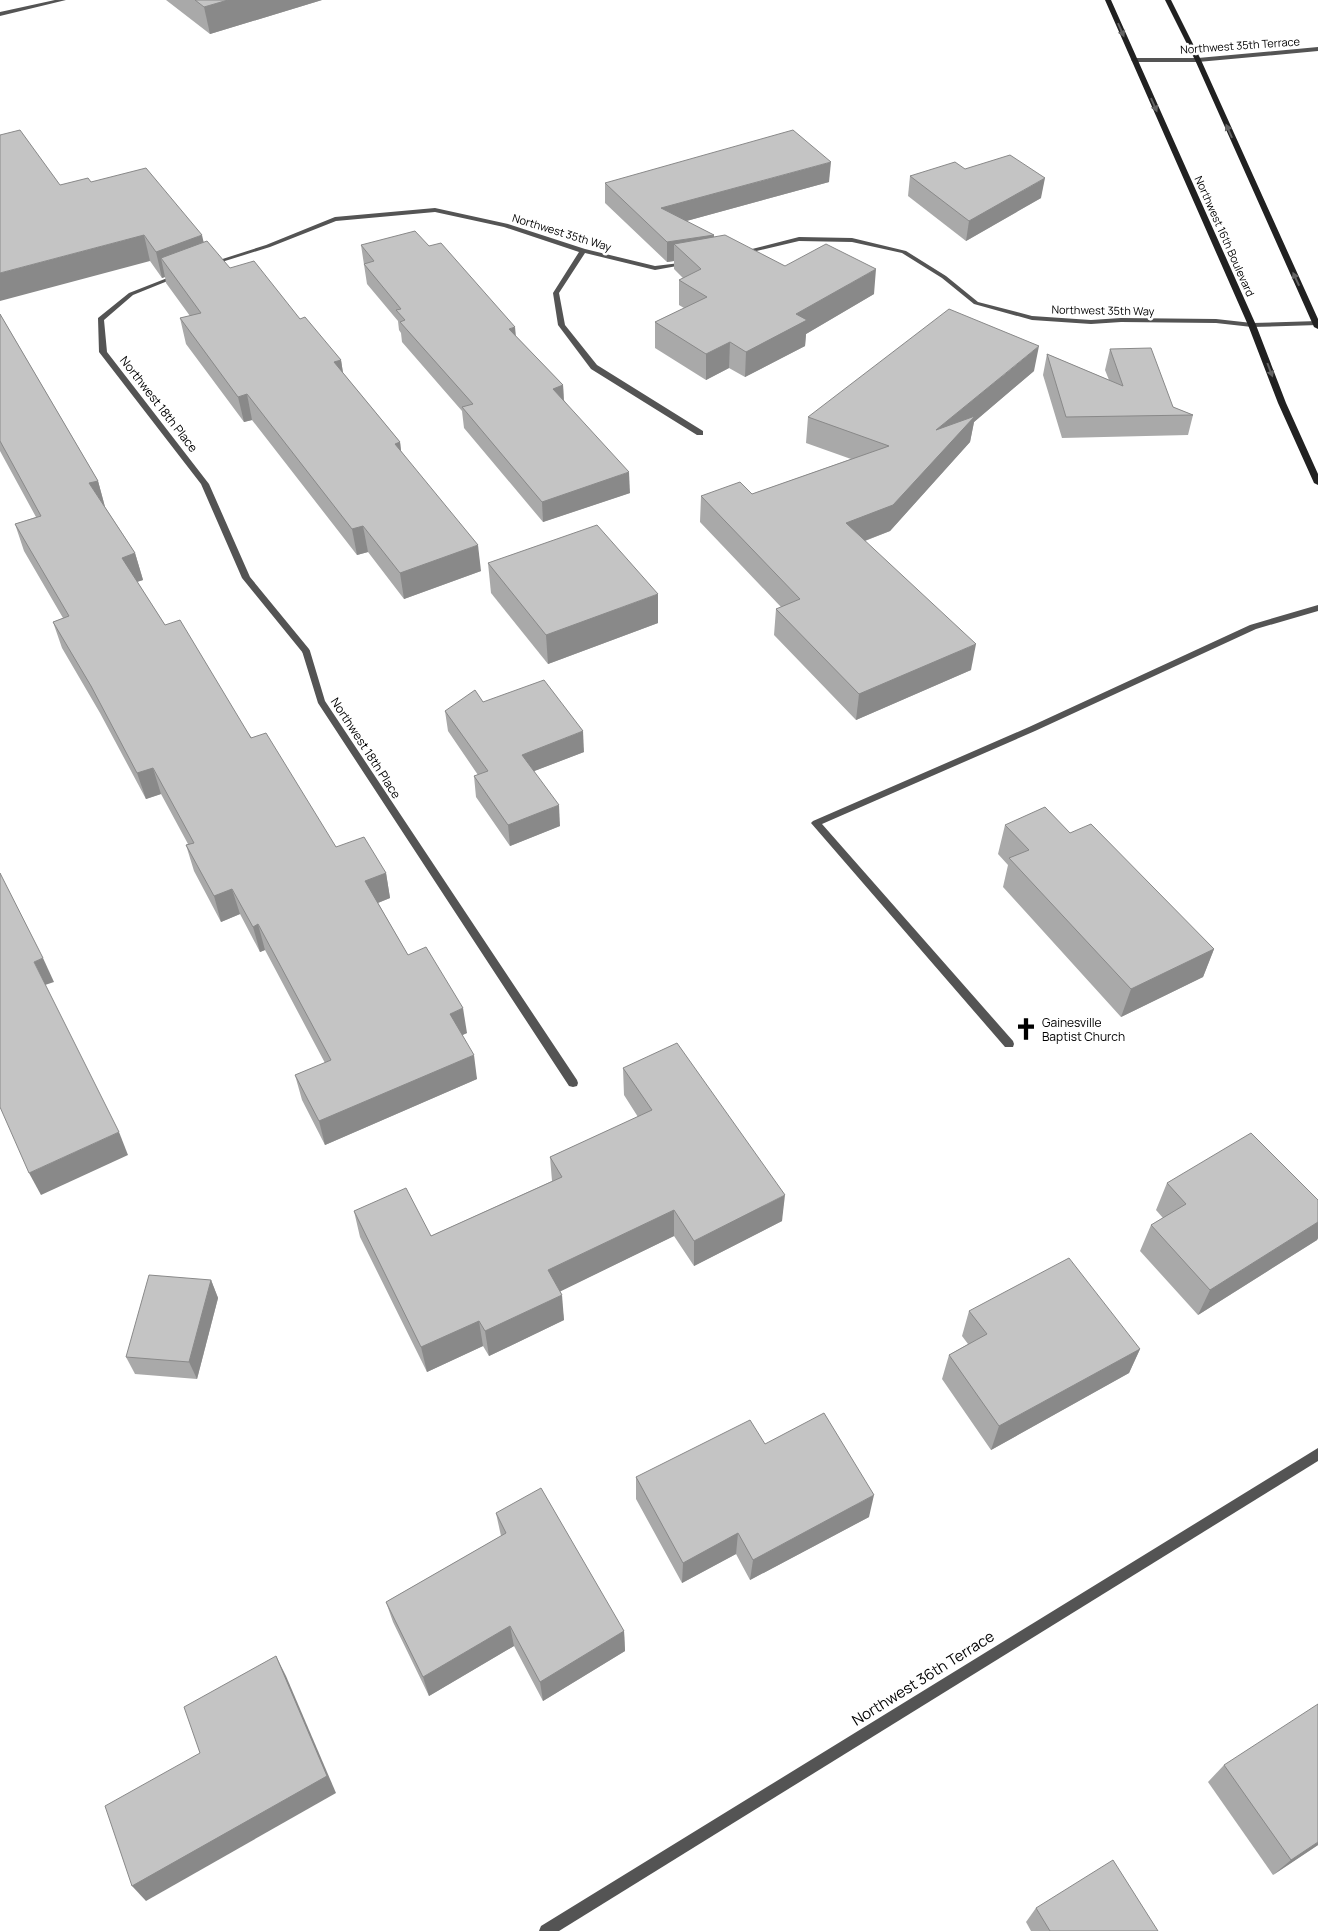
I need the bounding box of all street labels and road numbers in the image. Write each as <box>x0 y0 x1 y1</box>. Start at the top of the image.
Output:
street label: Northwest 35th Terrace <box>1180 33 1301 57</box>
street label: Northwest 16th Boulevard <box>1192 173 1258 299</box>
street label: Northwest 35th Way <box>511 210 614 254</box>
street label: Northwest 35th Way <box>1051 302 1155 318</box>
street label: Northwest 18th Place <box>116 353 202 455</box>
street label: Northwest 18th Place <box>327 694 405 802</box>
street label: Northwest 36th Terrace <box>848 1626 998 1730</box>

